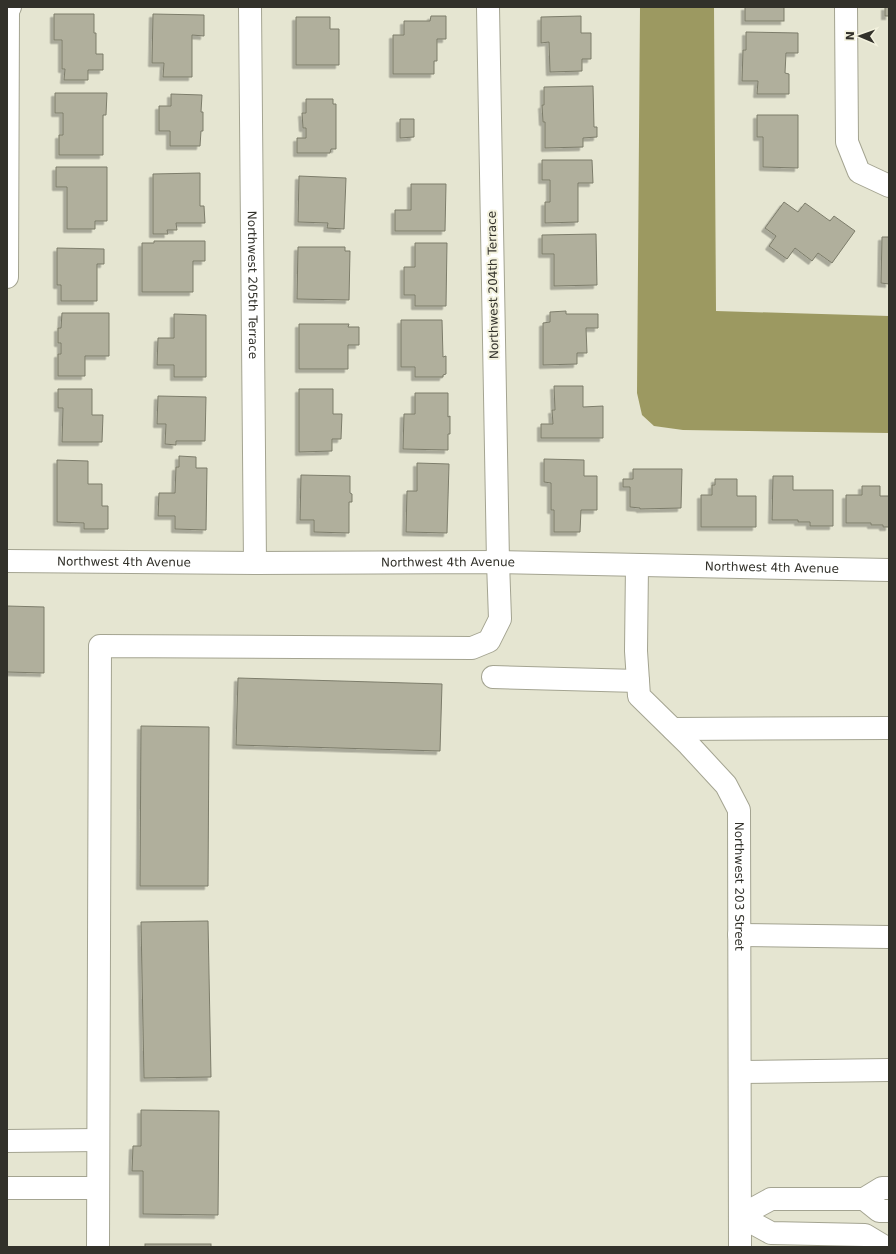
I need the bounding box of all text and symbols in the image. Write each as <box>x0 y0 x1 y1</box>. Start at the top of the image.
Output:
north arrow <box>840 16 880 56</box>
text: N <box>844 31 857 41</box>
street label: Northwest 205th Terrace <box>245 211 260 359</box>
street label: Northwest 204th Terrace <box>485 211 501 359</box>
street label: Northwest 4th Avenue <box>57 554 191 569</box>
street label: Northwest 4th Avenue <box>381 555 515 569</box>
street label: Northwest 4th Avenue <box>705 559 839 576</box>
street label: Northwest 203 Street <box>732 822 746 951</box>

